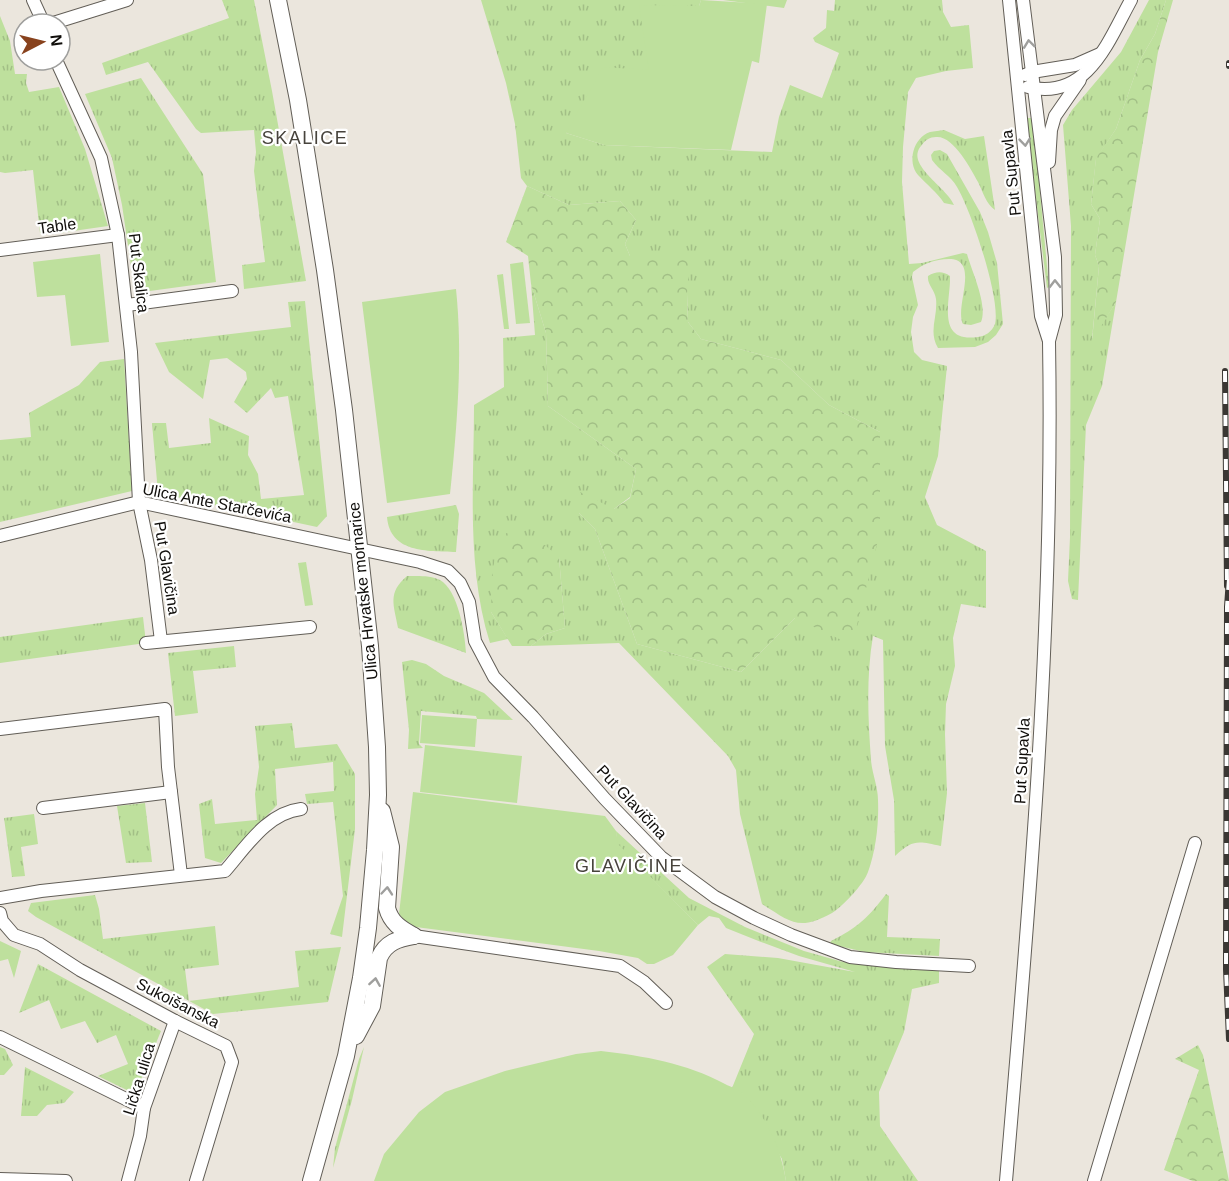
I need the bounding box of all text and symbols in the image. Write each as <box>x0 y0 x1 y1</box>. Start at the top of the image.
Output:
north arrow <box>12 12 72 72</box>
text: N <box>47 33 66 47</box>
one-way arrow <box>1023 40 1035 49</box>
district label: SKALICE <box>262 128 348 148</box>
street label: Put Supavla <box>998 129 1024 217</box>
one-way arrow <box>1018 138 1031 147</box>
street label: Table <box>37 215 77 237</box>
street label: Put Skalica <box>126 232 152 314</box>
one-way arrow <box>1049 279 1062 288</box>
street label: Ulica Ante Starčevića <box>141 480 293 526</box>
street label: Ulica Hrvatske mornarice <box>345 501 381 681</box>
street label: Put Glavičina <box>151 520 183 616</box>
street label: Put Supavla <box>1011 717 1033 805</box>
street label: Put Glavičina <box>594 762 670 842</box>
district label: GLAVIČINE <box>575 855 683 876</box>
one-way arrow <box>380 886 393 895</box>
street label: Sukoišanska <box>134 975 222 1031</box>
one-way arrow <box>369 978 381 987</box>
street label: Lička ulica <box>120 1041 158 1117</box>

